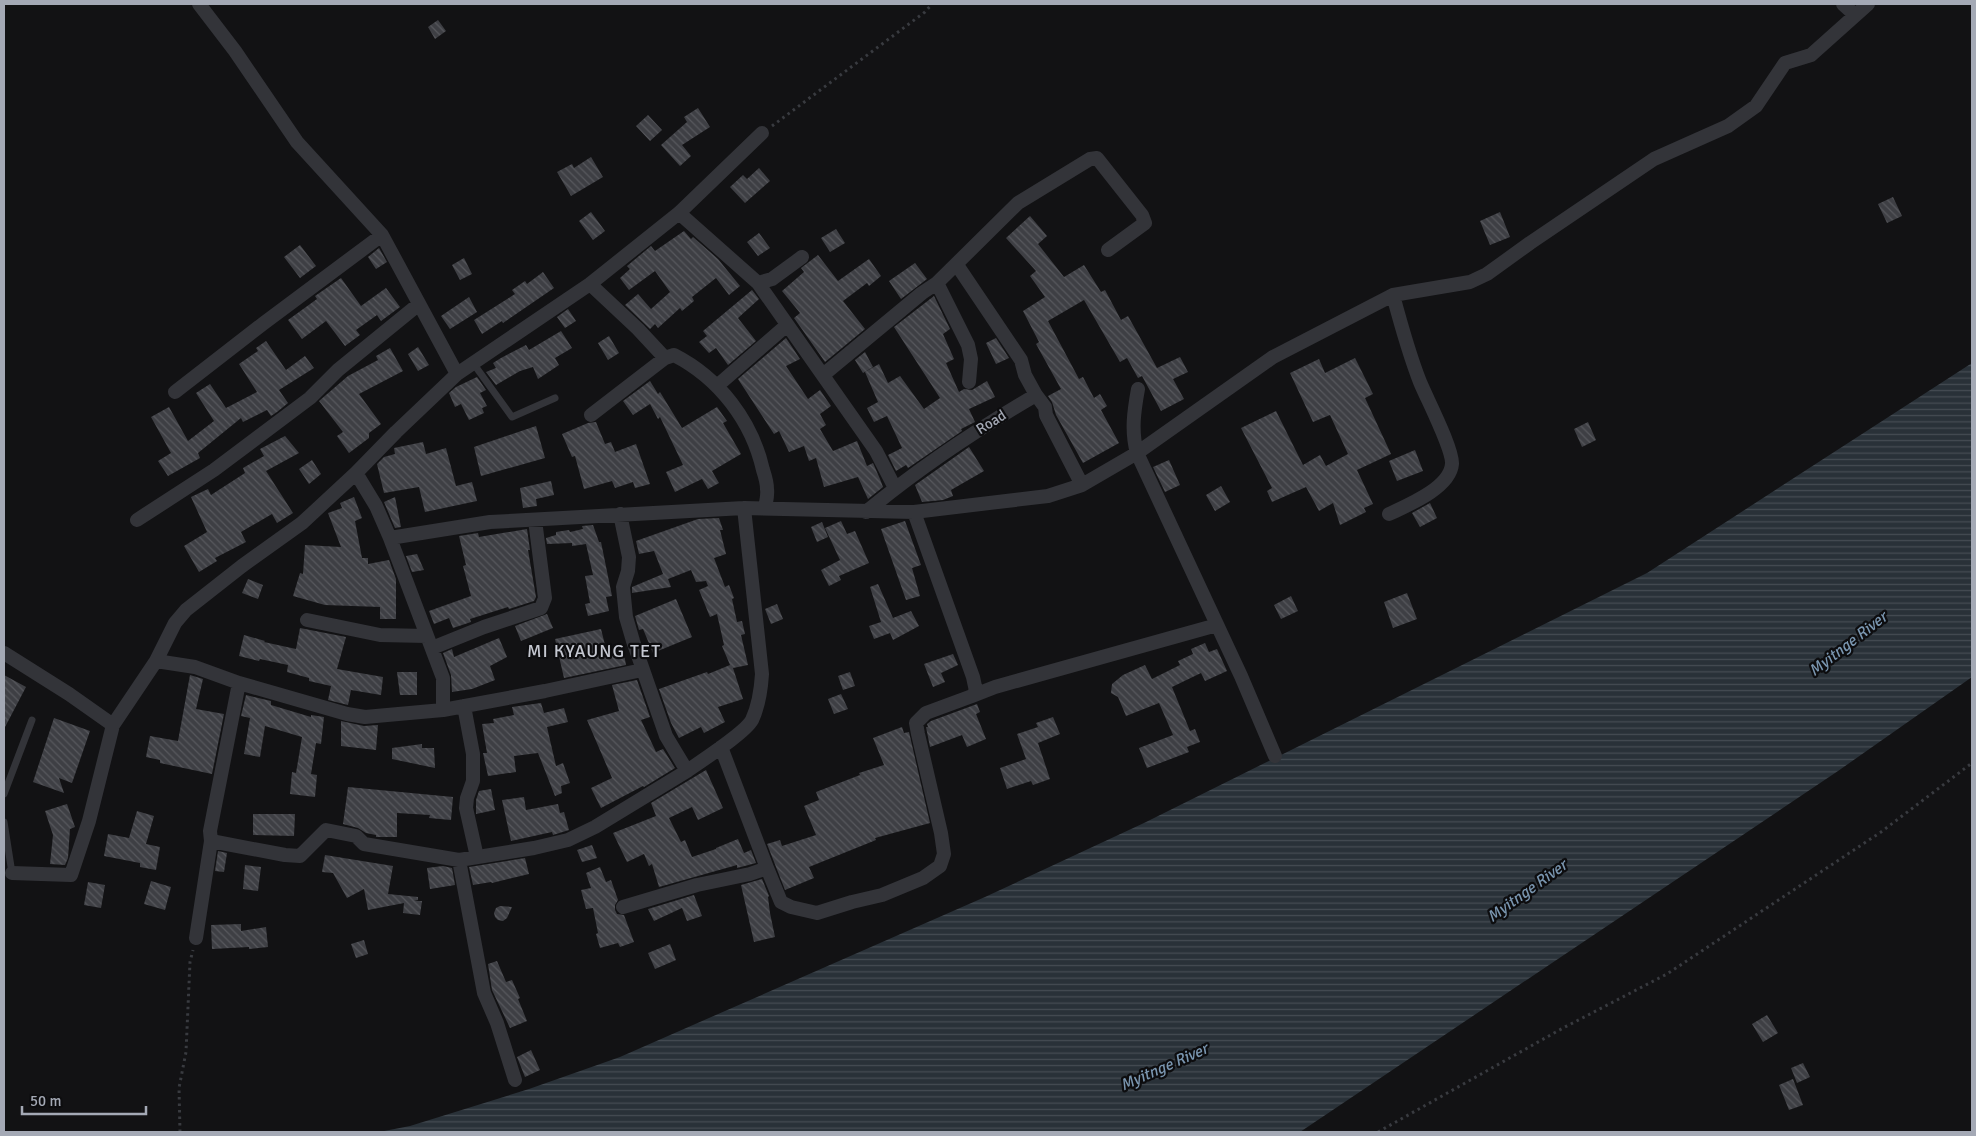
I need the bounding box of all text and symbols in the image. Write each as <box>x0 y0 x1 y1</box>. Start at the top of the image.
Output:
street label: Road <box>973 406 1009 438</box>
water label: Myitnge River <box>1805 606 1893 681</box>
district label: MI KYAUNG TET <box>527 640 661 662</box>
water label: Myitnge River <box>1483 854 1573 927</box>
water label: Myitnge River <box>1117 1038 1213 1095</box>
scale bar <box>22 1084 146 1116</box>
text: 50 m <box>30 1092 61 1110</box>

